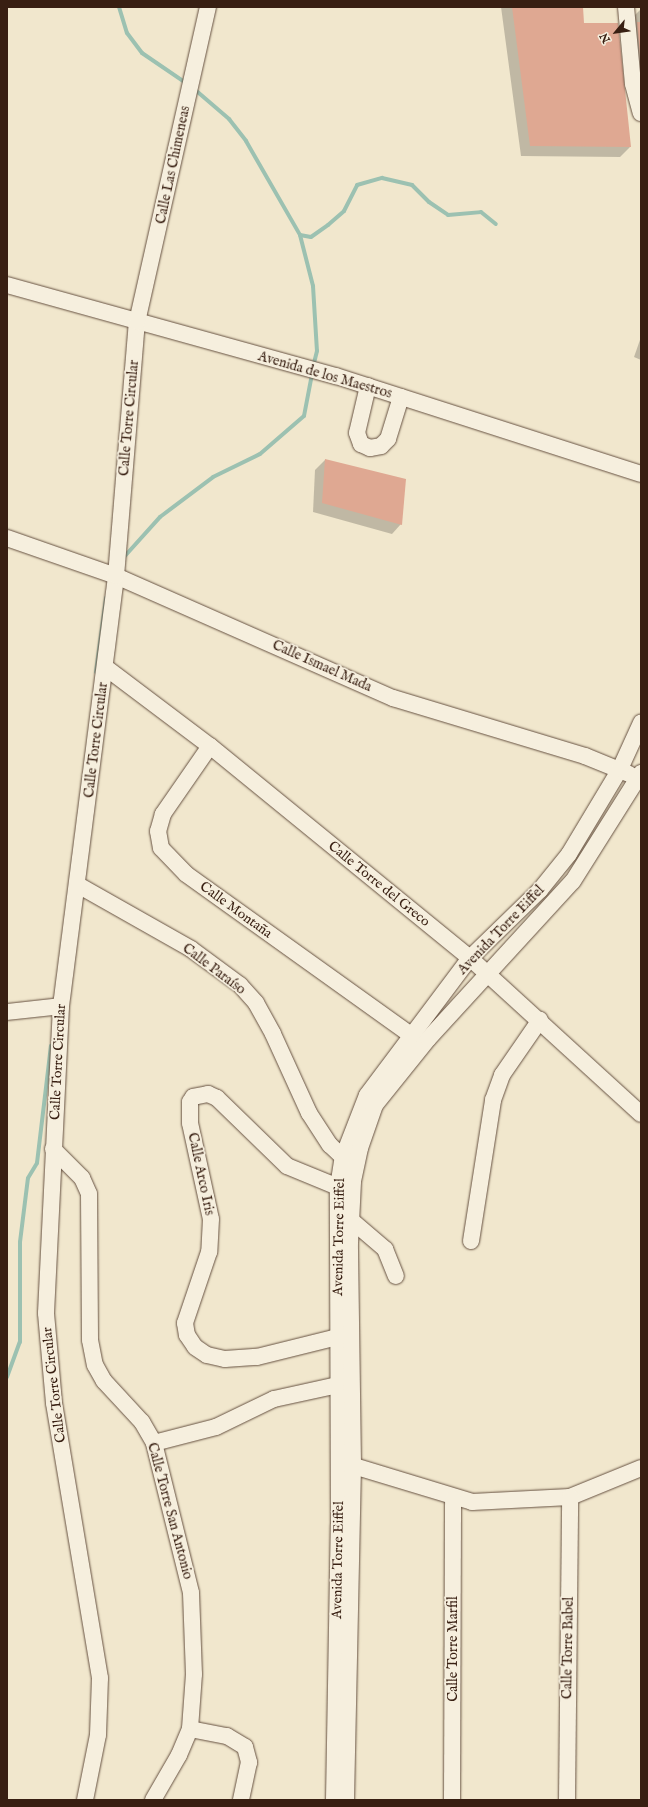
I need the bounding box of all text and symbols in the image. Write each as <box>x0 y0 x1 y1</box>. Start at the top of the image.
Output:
north arrow <box>596 12 636 52</box>
text: N <box>597 30 614 45</box>
street label: Calle Las Chimeneas <box>152 104 194 226</box>
street label: Avenida de los Maestros <box>256 348 394 402</box>
street label: Calle Torre Circular <box>116 359 142 477</box>
street label: Calle Ismael Mada <box>270 637 374 695</box>
street label: Calle Torre Circular <box>81 681 111 799</box>
street label: Calle Torre del Greco <box>325 838 433 930</box>
street label: Calle Montaña <box>197 878 275 942</box>
street label: Avenida Torre Eiffel <box>454 882 548 978</box>
street label: Calle Paraíso <box>179 940 249 998</box>
street label: Calle Torre Circular <box>47 1003 69 1121</box>
street label: Calle Arco Iris <box>184 1131 218 1217</box>
street label: Avenida Torre Eiffel <box>330 1178 348 1296</box>
street label: Calle Torre Circular <box>39 1326 69 1444</box>
street label: Calle Torre San Antonio <box>144 1441 196 1581</box>
street label: Avenida Torre Eiffel <box>329 1501 347 1619</box>
street label: Calle Torre Marfil <box>445 1596 461 1702</box>
street label: Calle Torre Babel <box>559 1597 577 1699</box>

